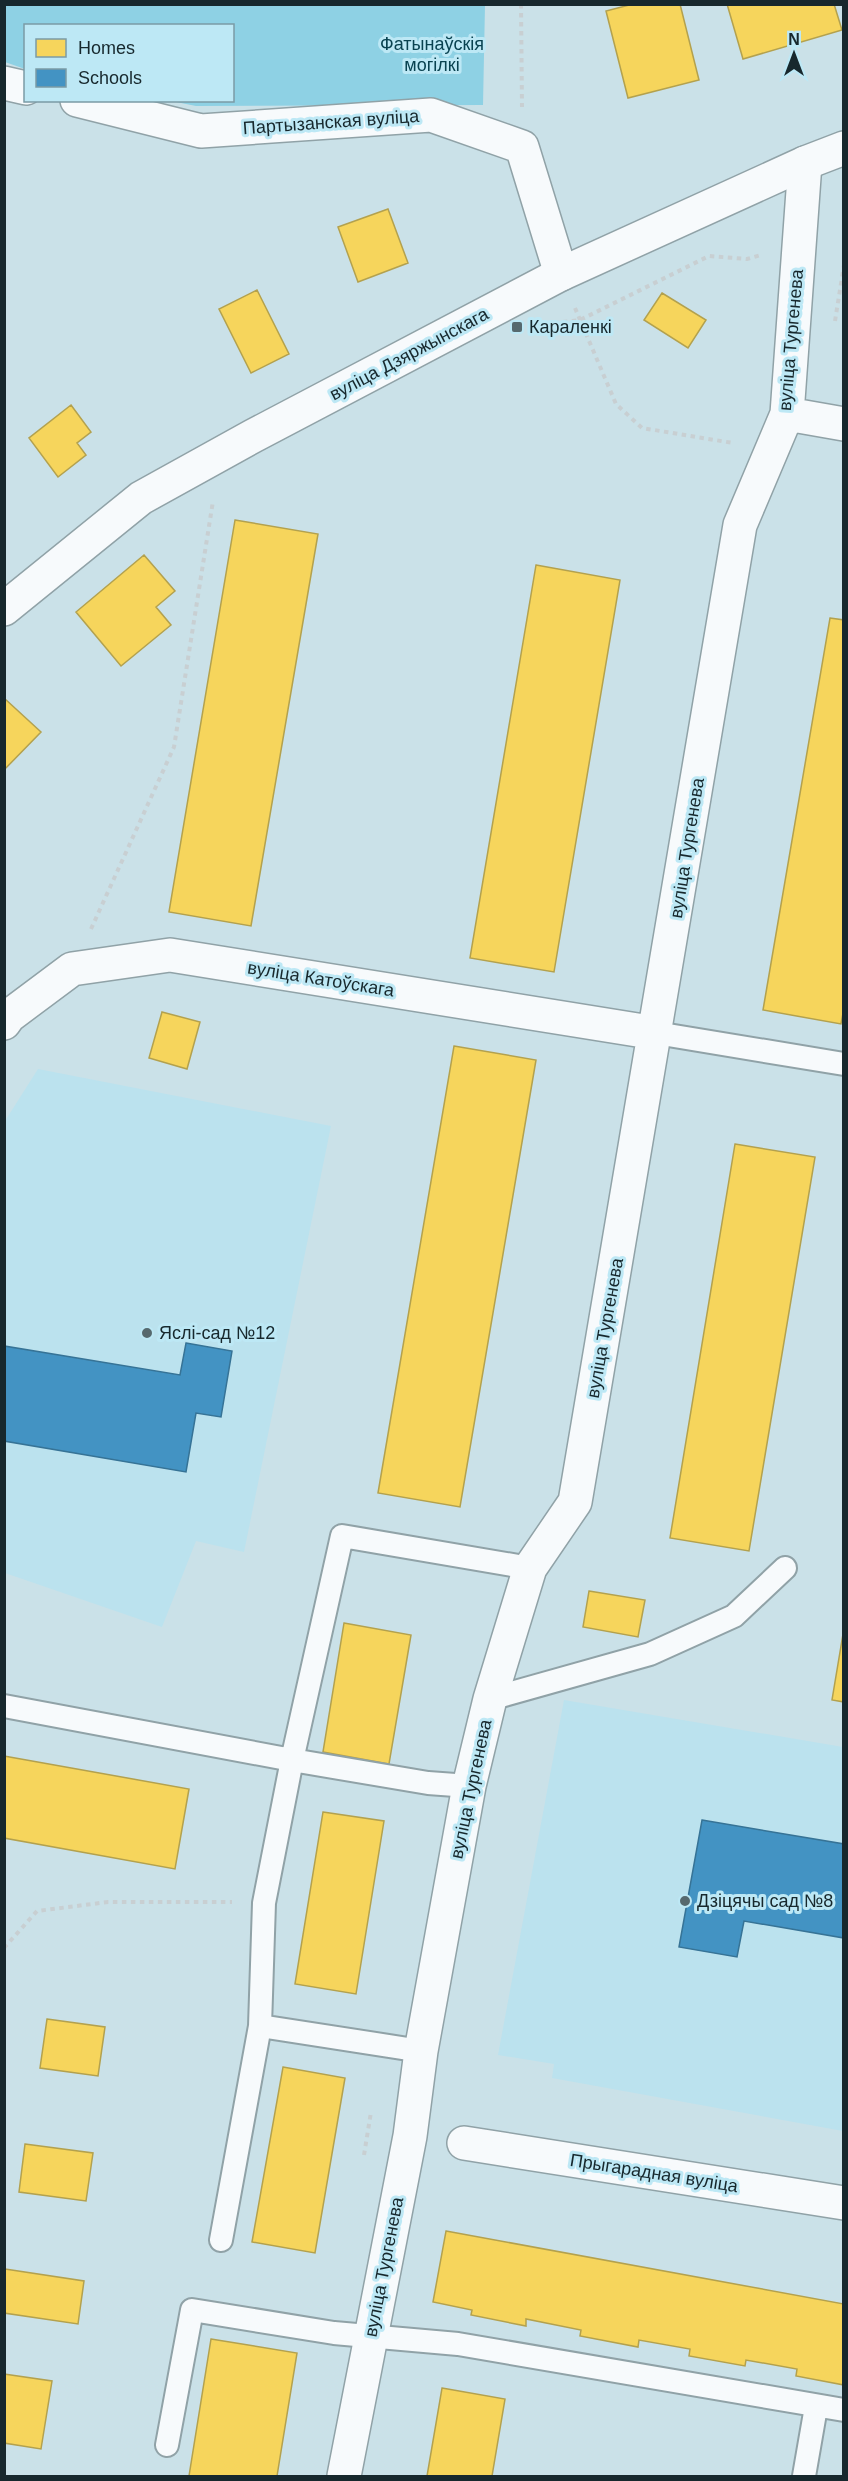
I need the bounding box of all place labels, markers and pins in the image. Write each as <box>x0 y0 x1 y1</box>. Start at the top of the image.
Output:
place label: Караленкі <box>529 317 612 337</box>
marker: Караленкі <box>510 320 524 334</box>
place label: Яслі-сад №12 <box>159 1323 275 1343</box>
marker: Яслі-сад №12 <box>140 1326 154 1340</box>
place label: Дзіцячы сад №8 <box>697 1891 833 1911</box>
marker: Дзіцячы сад №8 <box>678 1894 692 1908</box>

